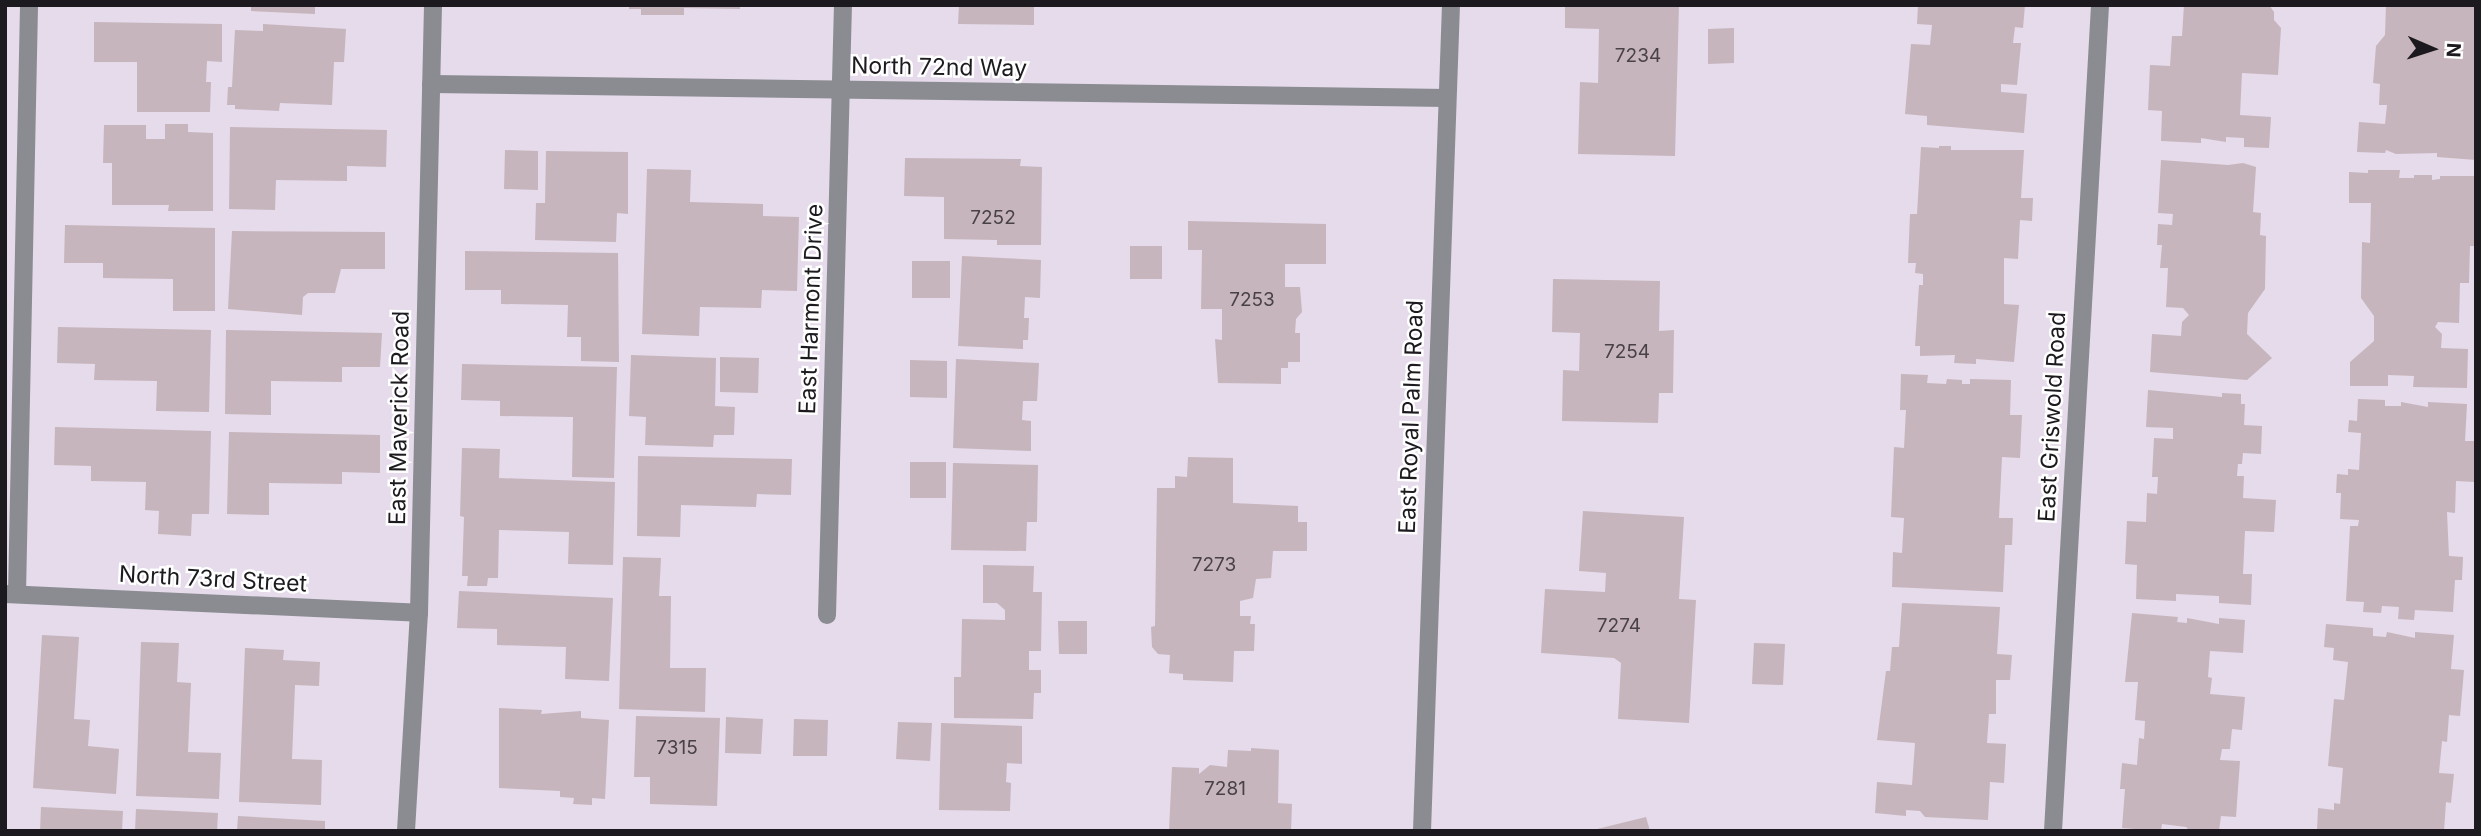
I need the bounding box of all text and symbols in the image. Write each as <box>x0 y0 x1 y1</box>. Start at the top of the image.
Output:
north arrow <box>2397 14 2467 84</box>
text: N <box>2442 42 2465 58</box>
house number: 7234 <box>1615 45 1661 67</box>
street label: North 72nd Way <box>851 52 1027 82</box>
street label: East Harmont Drive <box>794 203 828 415</box>
house number: 7252 <box>970 207 1016 229</box>
house number: 7253 <box>1229 289 1275 311</box>
street label: East Royal Palm Road <box>1393 300 1429 534</box>
street label: East Maverick Road <box>383 311 415 525</box>
street label: East Griswold Road <box>2033 311 2071 523</box>
house number: 7254 <box>1604 341 1650 363</box>
house number: 7273 <box>1192 554 1236 576</box>
street label: North 73rd Street <box>118 560 308 598</box>
house number: 7274 <box>1597 615 1641 637</box>
house number: 7315 <box>656 737 698 759</box>
house number: 7281 <box>1204 778 1246 800</box>

